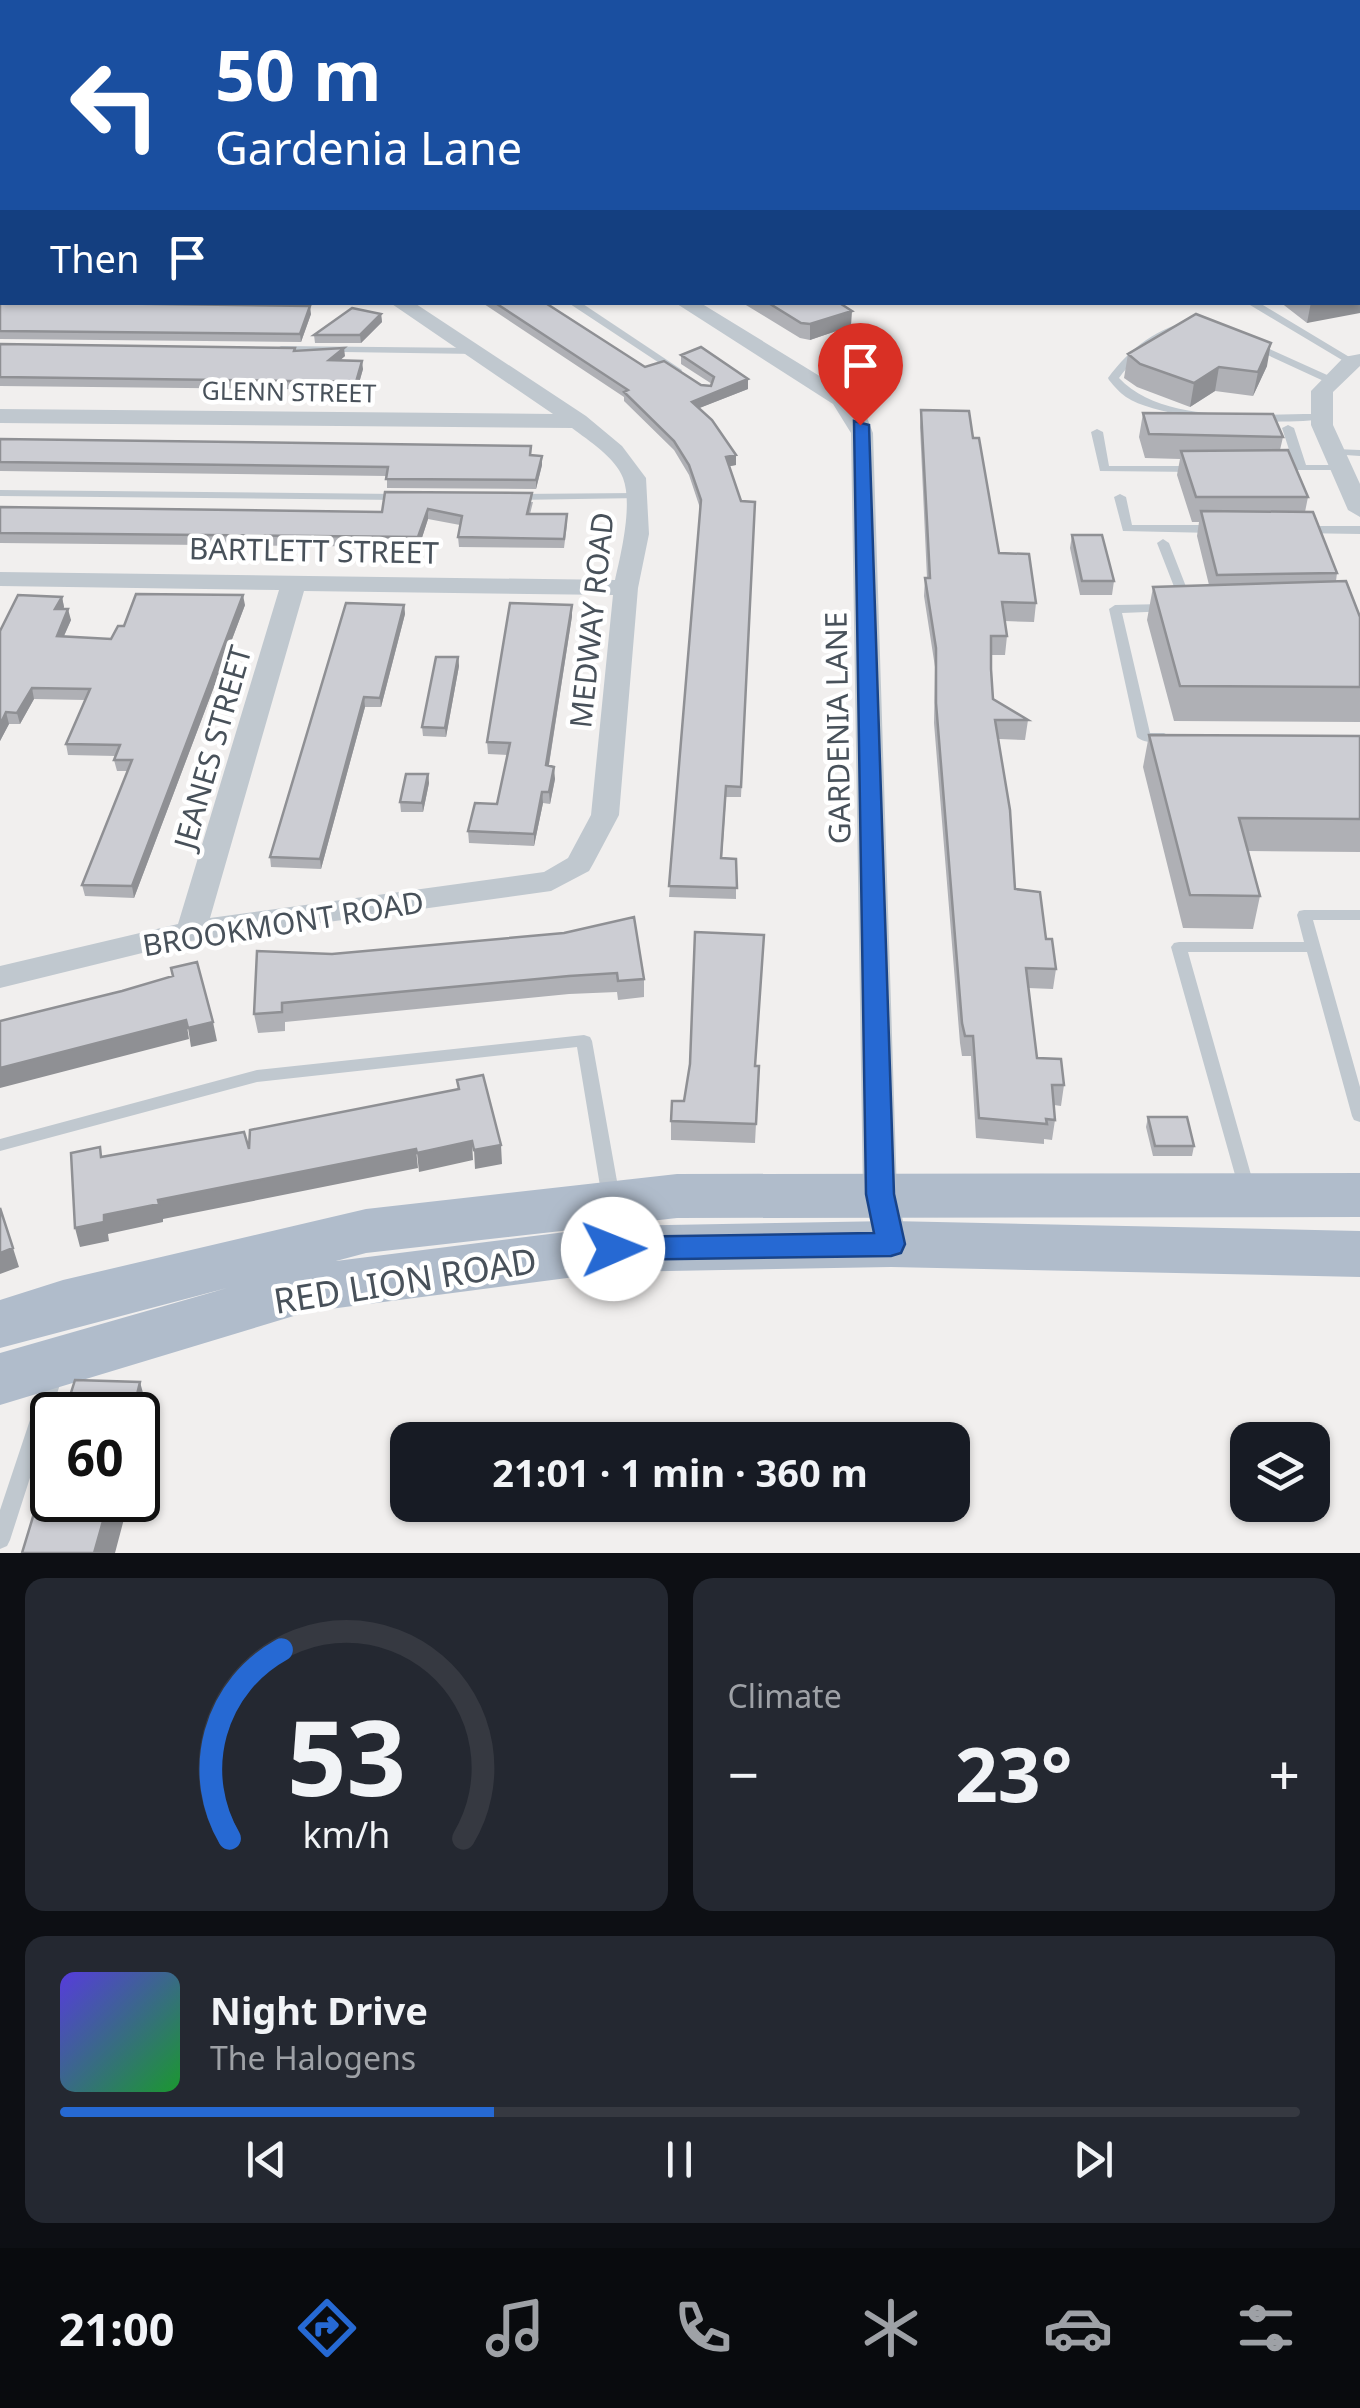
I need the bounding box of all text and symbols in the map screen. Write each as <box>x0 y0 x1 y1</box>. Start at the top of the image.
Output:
text: 50 m <box>215 26 382 122</box>
icon: left <box>50 40 180 170</box>
text: Gardenia Lane <box>215 117 522 178</box>
icon: arrive <box>160 230 215 285</box>
text: Then <box>50 232 140 284</box>
pin <box>818 323 903 426</box>
icon: arrive <box>833 338 888 393</box>
street label: GLENN STREET <box>201 372 377 410</box>
street label: MEDWAY ROAD <box>559 510 623 730</box>
street label: BARTLETT STREET <box>189 527 440 573</box>
street label: GARDENIA LANE <box>814 611 860 845</box>
street label: JEANES STREET <box>163 640 261 856</box>
street label: BROOKMONT ROAD <box>140 881 426 965</box>
position arrow <box>561 1197 665 1301</box>
street label: RED LION ROAD <box>270 1236 540 1324</box>
speed limit sign: 60 <box>30 1392 160 1522</box>
map controls <box>1230 1422 1330 1522</box>
button: layers <box>1230 1422 1330 1522</box>
text: 21:01 · 1 min · 360 m <box>492 1446 868 1498</box>
text: Climate <box>728 1674 842 1717</box>
text: 53 <box>287 1685 406 1826</box>
text: 23° <box>955 1722 1073 1824</box>
text: − <box>728 1736 759 1811</box>
text: + <box>1269 1736 1300 1811</box>
text: km/h <box>302 1810 390 1858</box>
text: Night Drive <box>210 1984 428 2036</box>
text: The Halogens <box>210 2036 416 2079</box>
icon: previous <box>239 2132 294 2187</box>
icon: pause <box>652 2132 707 2187</box>
icon: next <box>1066 2132 1121 2187</box>
icon: directions <box>292 2293 362 2363</box>
icon: music <box>480 2293 550 2363</box>
icon: phone <box>668 2293 738 2363</box>
icon: climate <box>856 2293 926 2363</box>
icon: car <box>1043 2293 1113 2363</box>
icon: filters <box>1231 2293 1301 2363</box>
text: 21:00 <box>59 2298 174 2359</box>

